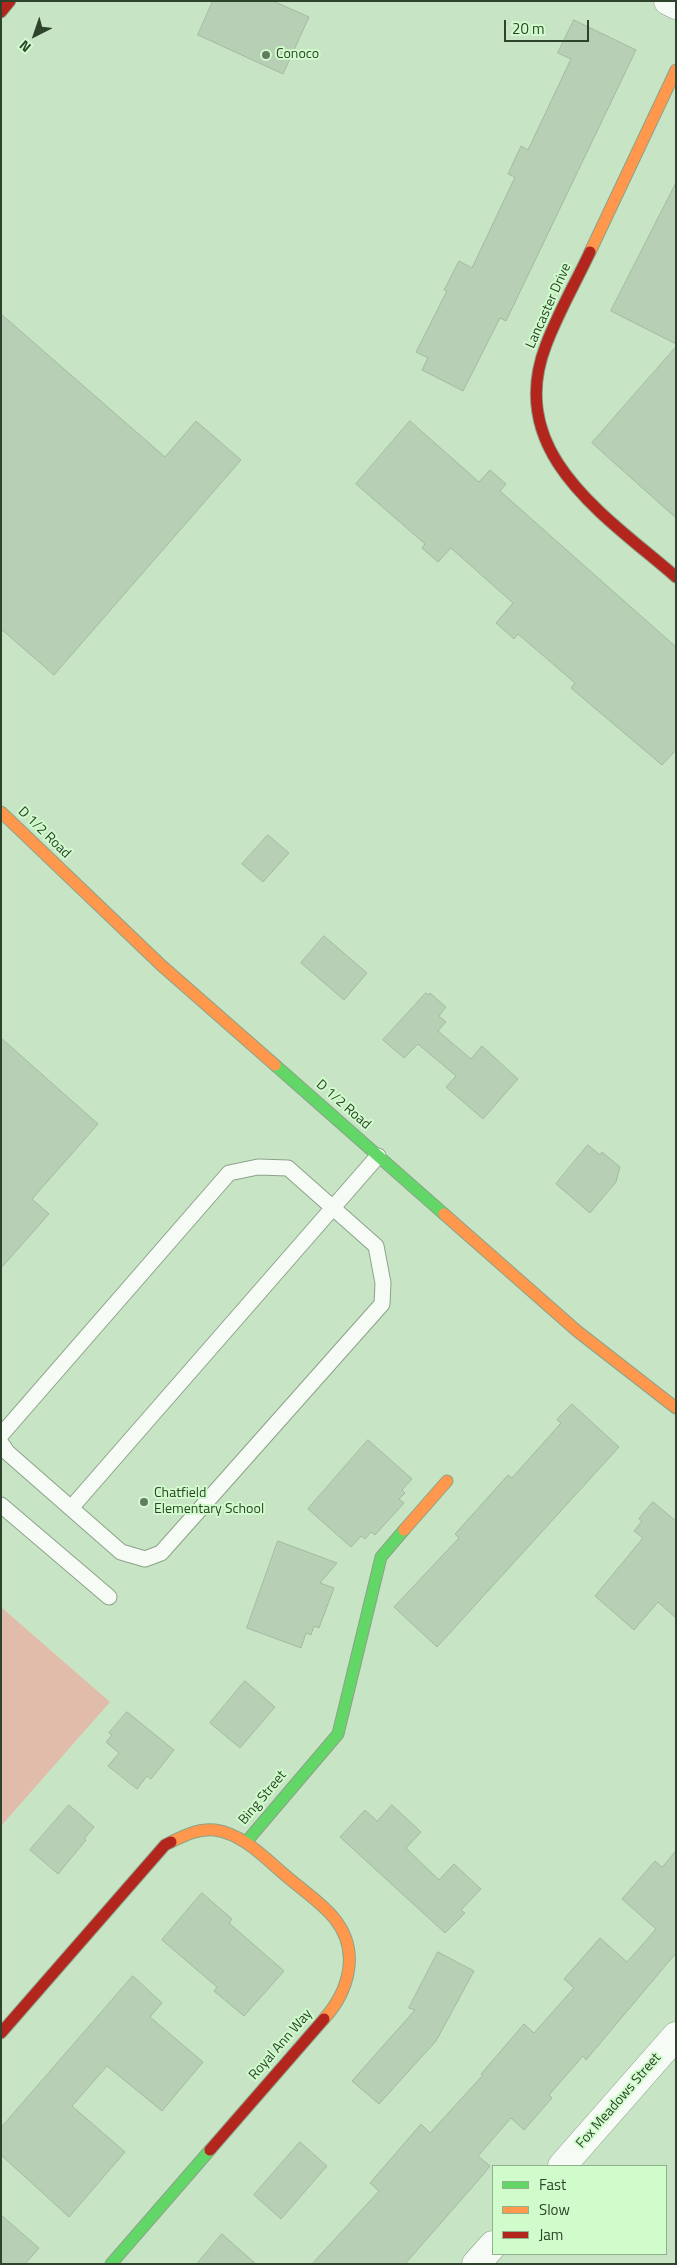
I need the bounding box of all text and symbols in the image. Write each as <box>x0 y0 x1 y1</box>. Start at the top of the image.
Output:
north arrow <box>10 10 60 60</box>
scale bar <box>507 10 592 42</box>
text: 20 m <box>512 17 545 40</box>
text: N <box>14 36 35 58</box>
place label: Conoco <box>276 47 319 63</box>
marker: Conoco <box>260 49 272 61</box>
street label: Lancaster Drive <box>523 261 575 351</box>
street label: D 1/2 Road <box>14 804 74 862</box>
street label: D 1/2 Road <box>312 1077 374 1133</box>
place label: Chatfield Elementary School <box>154 1486 264 1518</box>
marker: Chatfield Elementary School <box>138 1496 150 1508</box>
street label: Bing Street <box>235 1767 291 1829</box>
street label: Royal Ann Way <box>246 2006 316 2084</box>
street label: Fox Meadows Street <box>573 2050 665 2152</box>
legend <box>492 2165 667 2255</box>
text: Fast <box>539 2173 566 2196</box>
text: Slow <box>539 2198 570 2221</box>
text: Jam <box>539 2223 563 2246</box>

